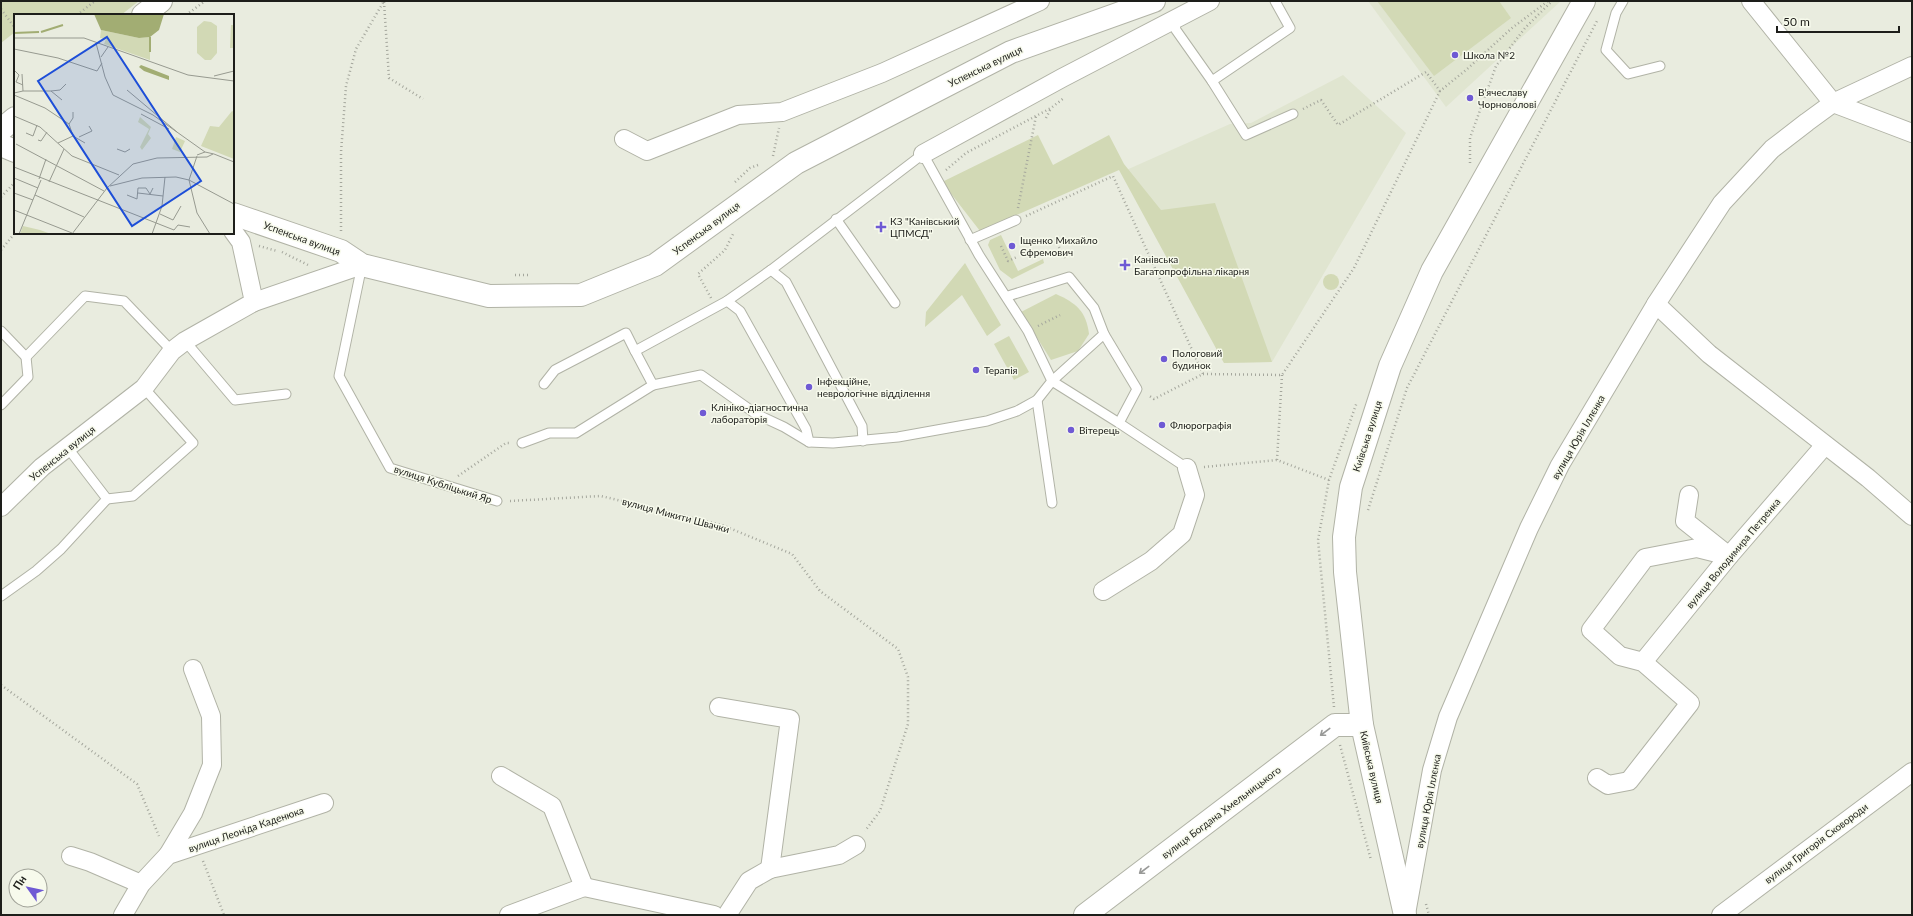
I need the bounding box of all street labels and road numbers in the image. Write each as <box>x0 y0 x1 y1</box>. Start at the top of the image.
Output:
street label: Успенська вулиця <box>946 43 1024 89</box>
street label: Успенська вулиця <box>670 199 742 257</box>
street label: Успенська вулиця <box>262 219 342 258</box>
street label: вулиця Юрія Іллєнка <box>1549 393 1607 481</box>
street label: Київська вулиця <box>1350 399 1384 473</box>
street label: Успенська вулиця <box>27 423 97 483</box>
street label: вулиця Кубліцький Яр <box>393 462 494 506</box>
street label: вулиця Микити Швачки <box>621 495 731 535</box>
street label: вулиця Володимира Петренка <box>1683 496 1783 610</box>
street label: Київська вулиця <box>1358 730 1386 805</box>
street label: вулиця Юрія Іллєнка <box>1413 753 1443 849</box>
street label: вулиця Богдана Хмельницького <box>1159 763 1283 861</box>
street label: вулиця Григорія Сковороди <box>1762 800 1870 886</box>
street label: вулиця Леоніда Каденюка <box>187 804 305 854</box>

